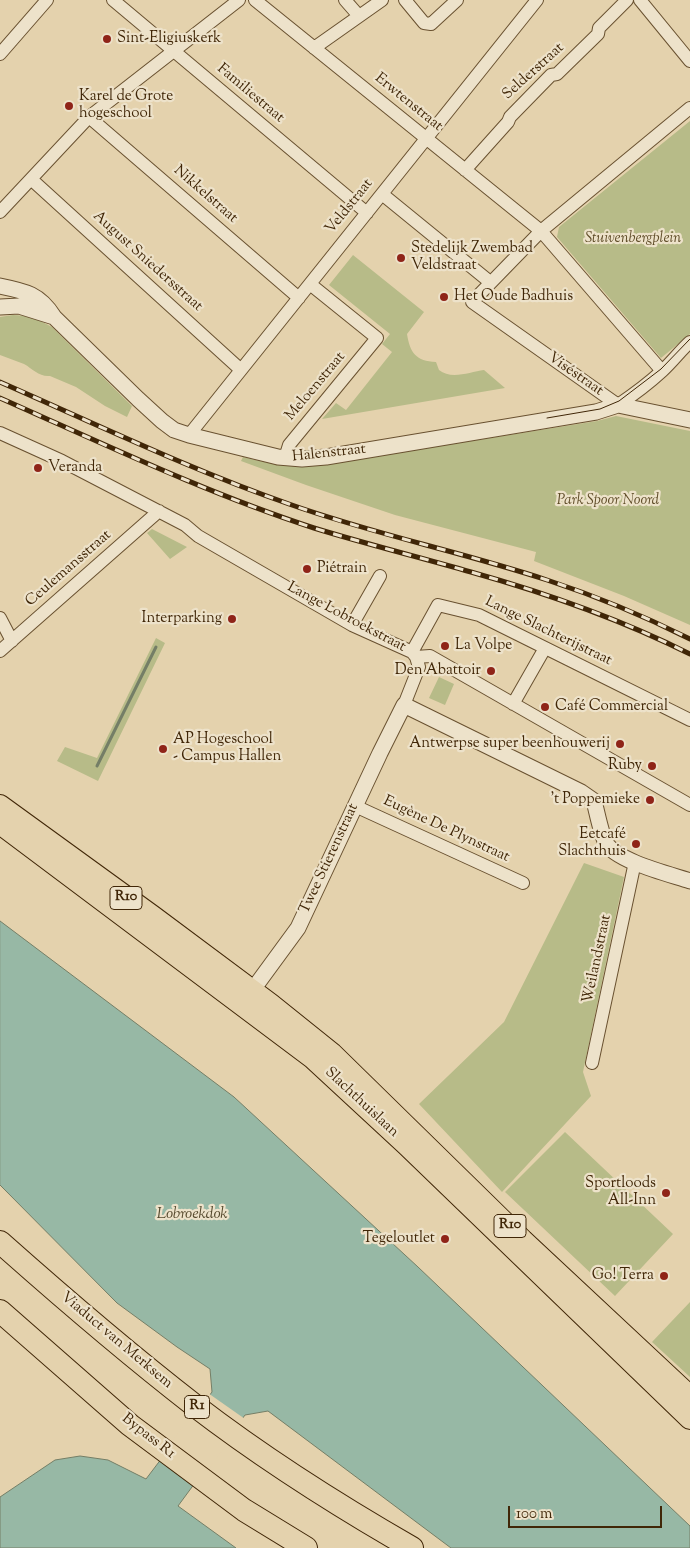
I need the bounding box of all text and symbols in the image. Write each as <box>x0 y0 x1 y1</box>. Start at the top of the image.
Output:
place label: Sint-Eligiuskerk <box>117 30 221 48</box>
marker: Sint-Eligiuskerk <box>101 33 113 45</box>
street label: Selderstraat <box>500 40 568 104</box>
street label: Familiestraat <box>213 61 287 127</box>
street label: Erwtenstraat <box>370 70 446 136</box>
place label: Karel de Grote hogeschool <box>79 88 173 123</box>
marker: Karel de Grote hogeschool <box>63 100 75 112</box>
street label: Nikkelstraat <box>169 162 241 228</box>
street label: Veldstraat <box>322 176 378 238</box>
street label: August Sniedersstraat <box>88 208 206 316</box>
park label: Stuivenbergplein <box>585 230 681 248</box>
place label: Stedelijk Zwembad Veldstraat <box>411 240 533 275</box>
marker: Stedelijk Zwembad Veldstraat <box>395 252 407 264</box>
place label: Het Oude Badhuis <box>454 288 573 306</box>
marker: Het Oude Badhuis <box>438 291 450 303</box>
street label: Meloenstraat <box>282 349 350 425</box>
street label: Viséstraat <box>544 349 606 401</box>
street label: Halenstraat <box>291 441 367 467</box>
place label: Veranda <box>48 459 102 477</box>
marker: Veranda <box>32 462 44 474</box>
park label: Park Spoor Noord <box>557 492 659 510</box>
street label: Ceulemansstraat <box>22 527 116 611</box>
place label: Piétrain <box>317 560 367 578</box>
marker: Piétrain <box>301 563 313 575</box>
street label: Lange Lobroekstraat <box>284 579 408 657</box>
street label: Lange Slachterijstraat <box>482 593 614 671</box>
place label: Interparking <box>142 610 222 628</box>
marker: Interparking <box>226 613 238 625</box>
place label: La Volpe <box>455 637 512 655</box>
marker: La Volpe <box>439 640 451 652</box>
place label: Den Abattoir <box>395 662 481 680</box>
marker: Den Abattoir <box>485 665 497 677</box>
place label: Café Commercial <box>555 698 668 716</box>
marker: Café Commercial <box>539 701 551 713</box>
place label: AP Hogeschool - Campus Hallen <box>173 731 281 766</box>
place label: Antwerpse super beenhouwerij <box>409 735 610 753</box>
marker: Antwerpse super beenhouwerij <box>614 738 626 750</box>
marker: AP Hogeschool - Campus Hallen <box>157 743 169 755</box>
place label: Ruby <box>608 757 642 775</box>
marker: Ruby <box>646 760 658 772</box>
place label: 't Poppemieke <box>550 791 640 809</box>
street label: Eugène De Plynstraat <box>380 793 512 867</box>
marker: 't Poppemieke <box>644 794 656 806</box>
street label: Twee Stierenstraat <box>297 801 363 917</box>
place label: Eetcafé Slachthuis <box>558 826 626 861</box>
marker: Eetcafé Slachthuis <box>630 838 642 850</box>
road number: R10 <box>110 886 142 910</box>
street label: Weilandstraat <box>580 913 616 1005</box>
street label: Slachthuislaan <box>320 1064 402 1142</box>
place label: Sportloods All-Inn <box>585 1175 656 1210</box>
marker: Sportloods All-Inn <box>660 1187 672 1199</box>
water label: Lobroekdok <box>156 1205 228 1225</box>
road number: R10 <box>494 1214 526 1238</box>
place label: Tegeloutlet <box>363 1230 435 1248</box>
marker: Tegeloutlet <box>439 1233 451 1245</box>
place label: Go! Terra <box>592 1267 654 1285</box>
marker: Go! Terra <box>658 1270 670 1282</box>
street label: Viaduct van Merksem <box>56 1289 176 1393</box>
road number: R1 <box>184 1395 210 1418</box>
street label: Bypass R1 <box>118 1411 178 1463</box>
scale bar <box>510 1496 664 1528</box>
text: 100 m <box>516 1504 552 1525</box>

